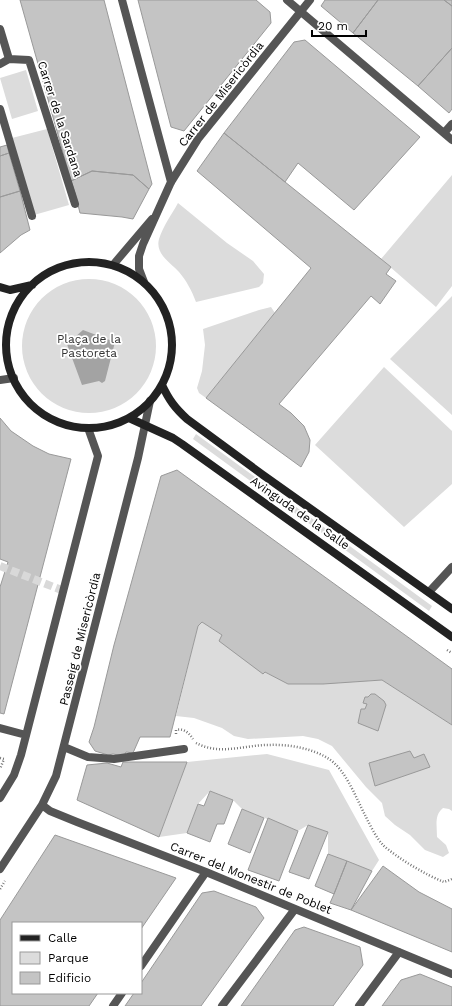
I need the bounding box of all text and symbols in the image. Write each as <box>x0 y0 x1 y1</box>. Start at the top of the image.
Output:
scale bar <box>312 12 366 38</box>
text: 20 m <box>318 19 348 33</box>
street label: Carrer de Misericòrdia <box>176 38 267 149</box>
street label: Carrer de la Sardana <box>35 59 85 179</box>
park label: Plaça de la Pastoreta <box>57 332 121 360</box>
street label: Avinguda de la Salle <box>248 473 352 553</box>
street label: Passeig de Misericòrdia <box>57 571 103 707</box>
street label: Carrer del Monestir de Poblet <box>168 839 334 917</box>
legend <box>12 922 142 994</box>
text: Calle <box>48 931 77 945</box>
text: Parque <box>48 951 89 965</box>
text: Edificio <box>48 971 91 985</box>

